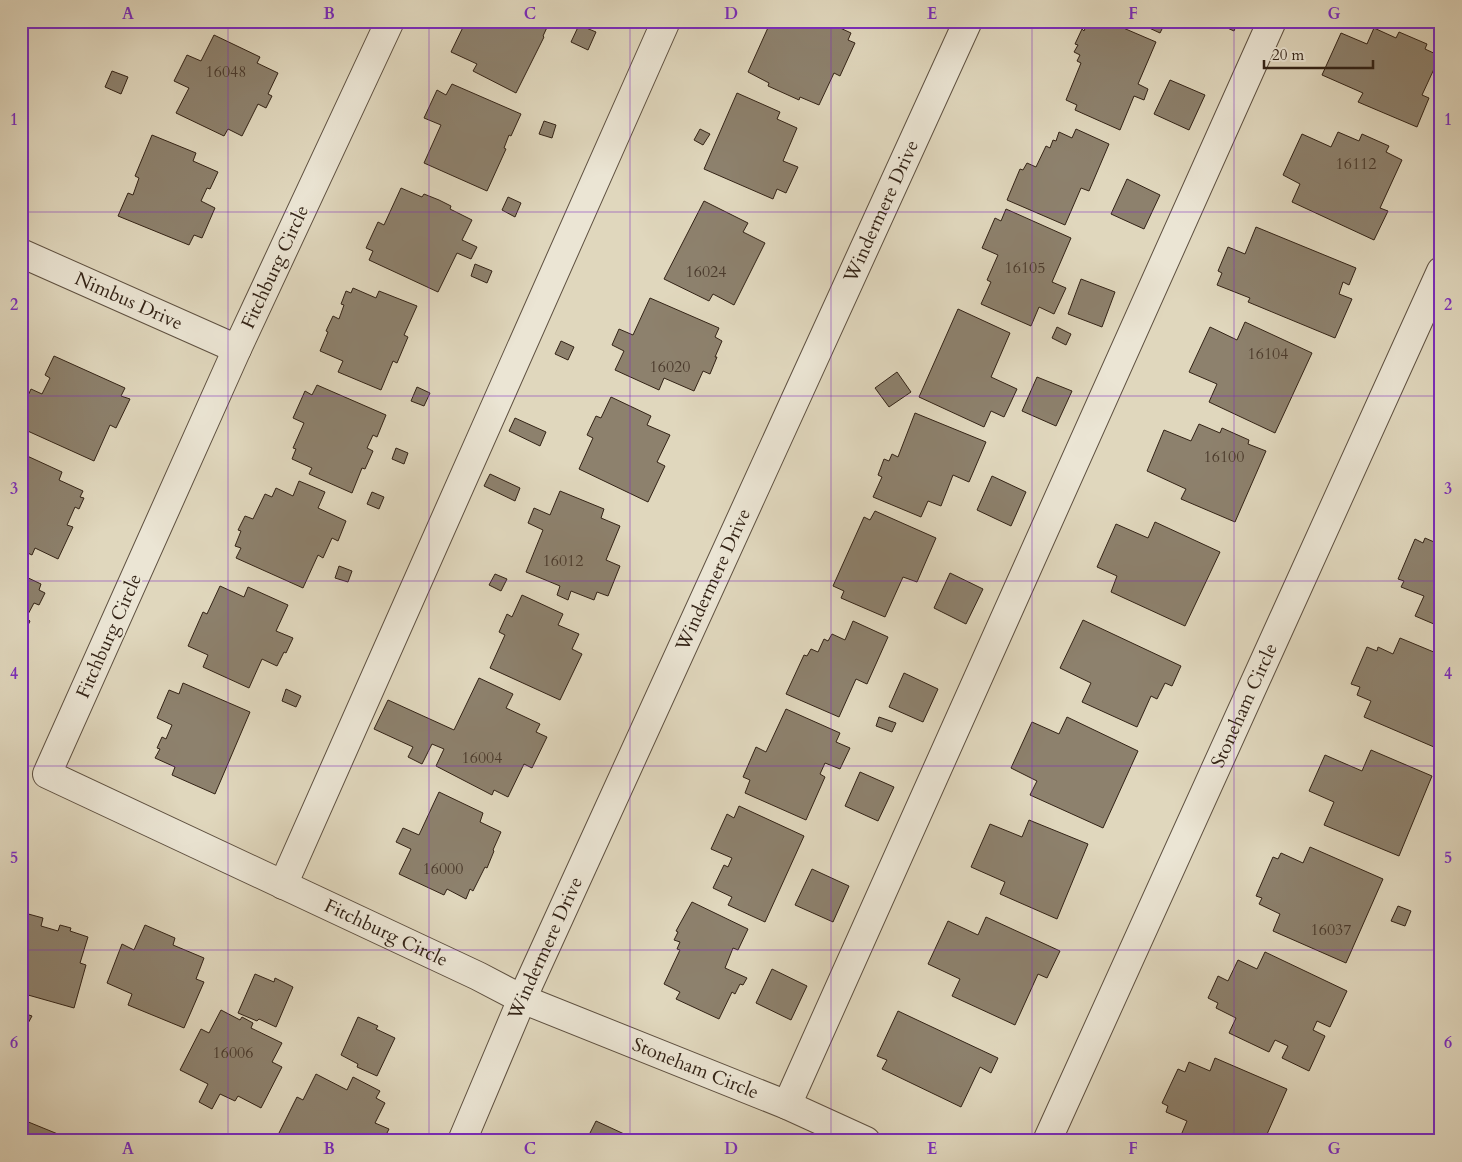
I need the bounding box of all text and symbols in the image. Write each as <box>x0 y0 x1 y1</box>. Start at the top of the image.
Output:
text: A <box>122 3 134 25</box>
text: B <box>323 3 335 25</box>
text: C <box>524 3 536 25</box>
text: D <box>724 3 738 25</box>
text: E <box>927 3 937 25</box>
text: F <box>1128 3 1138 25</box>
text: G <box>1327 3 1341 25</box>
scale bar <box>1264 38 1373 70</box>
text: 20 m <box>1272 45 1304 65</box>
house number: 16048 <box>206 61 246 83</box>
text: 1 <box>10 109 18 131</box>
text: 1 <box>1444 109 1452 131</box>
street label: Windermere Drive <box>837 136 925 288</box>
house number: 16112 <box>1336 153 1376 175</box>
street label: Fitchburg Circle <box>235 201 315 333</box>
house number: 16105 <box>1005 257 1045 279</box>
house number: 16024 <box>686 261 726 283</box>
street label: Nimbus Drive <box>71 266 187 336</box>
text: 2 <box>10 294 18 316</box>
text: 2 <box>1444 294 1452 316</box>
house number: 16104 <box>1248 343 1288 365</box>
house number: 16020 <box>650 356 690 378</box>
house number: 16100 <box>1204 446 1244 468</box>
text: 3 <box>10 478 18 500</box>
text: 3 <box>1444 478 1452 500</box>
street label: Windermere Drive <box>669 504 757 656</box>
house number: 16012 <box>543 550 583 572</box>
street label: Fitchburg Circle <box>70 570 148 702</box>
street label: Stoneham Circle <box>1205 639 1284 772</box>
text: 4 <box>10 663 18 685</box>
text: 4 <box>1444 663 1452 685</box>
house number: 16004 <box>462 747 502 769</box>
text: 5 <box>10 847 18 869</box>
text: 5 <box>1444 847 1452 869</box>
house number: 16000 <box>423 858 463 880</box>
street label: Windermere Drive <box>501 873 589 1025</box>
street label: Fitchburg Circle <box>320 893 452 973</box>
house number: 16037 <box>1311 919 1351 941</box>
street label: Stoneham Circle <box>628 1031 763 1105</box>
text: 6 <box>10 1032 18 1054</box>
text: 6 <box>1444 1032 1452 1054</box>
house number: 16006 <box>213 1042 253 1064</box>
text: A <box>122 1138 134 1160</box>
text: B <box>323 1138 335 1160</box>
text: C <box>524 1138 536 1160</box>
text: D <box>724 1138 738 1160</box>
text: E <box>927 1138 937 1160</box>
text: F <box>1128 1138 1138 1160</box>
text: G <box>1327 1138 1341 1160</box>

